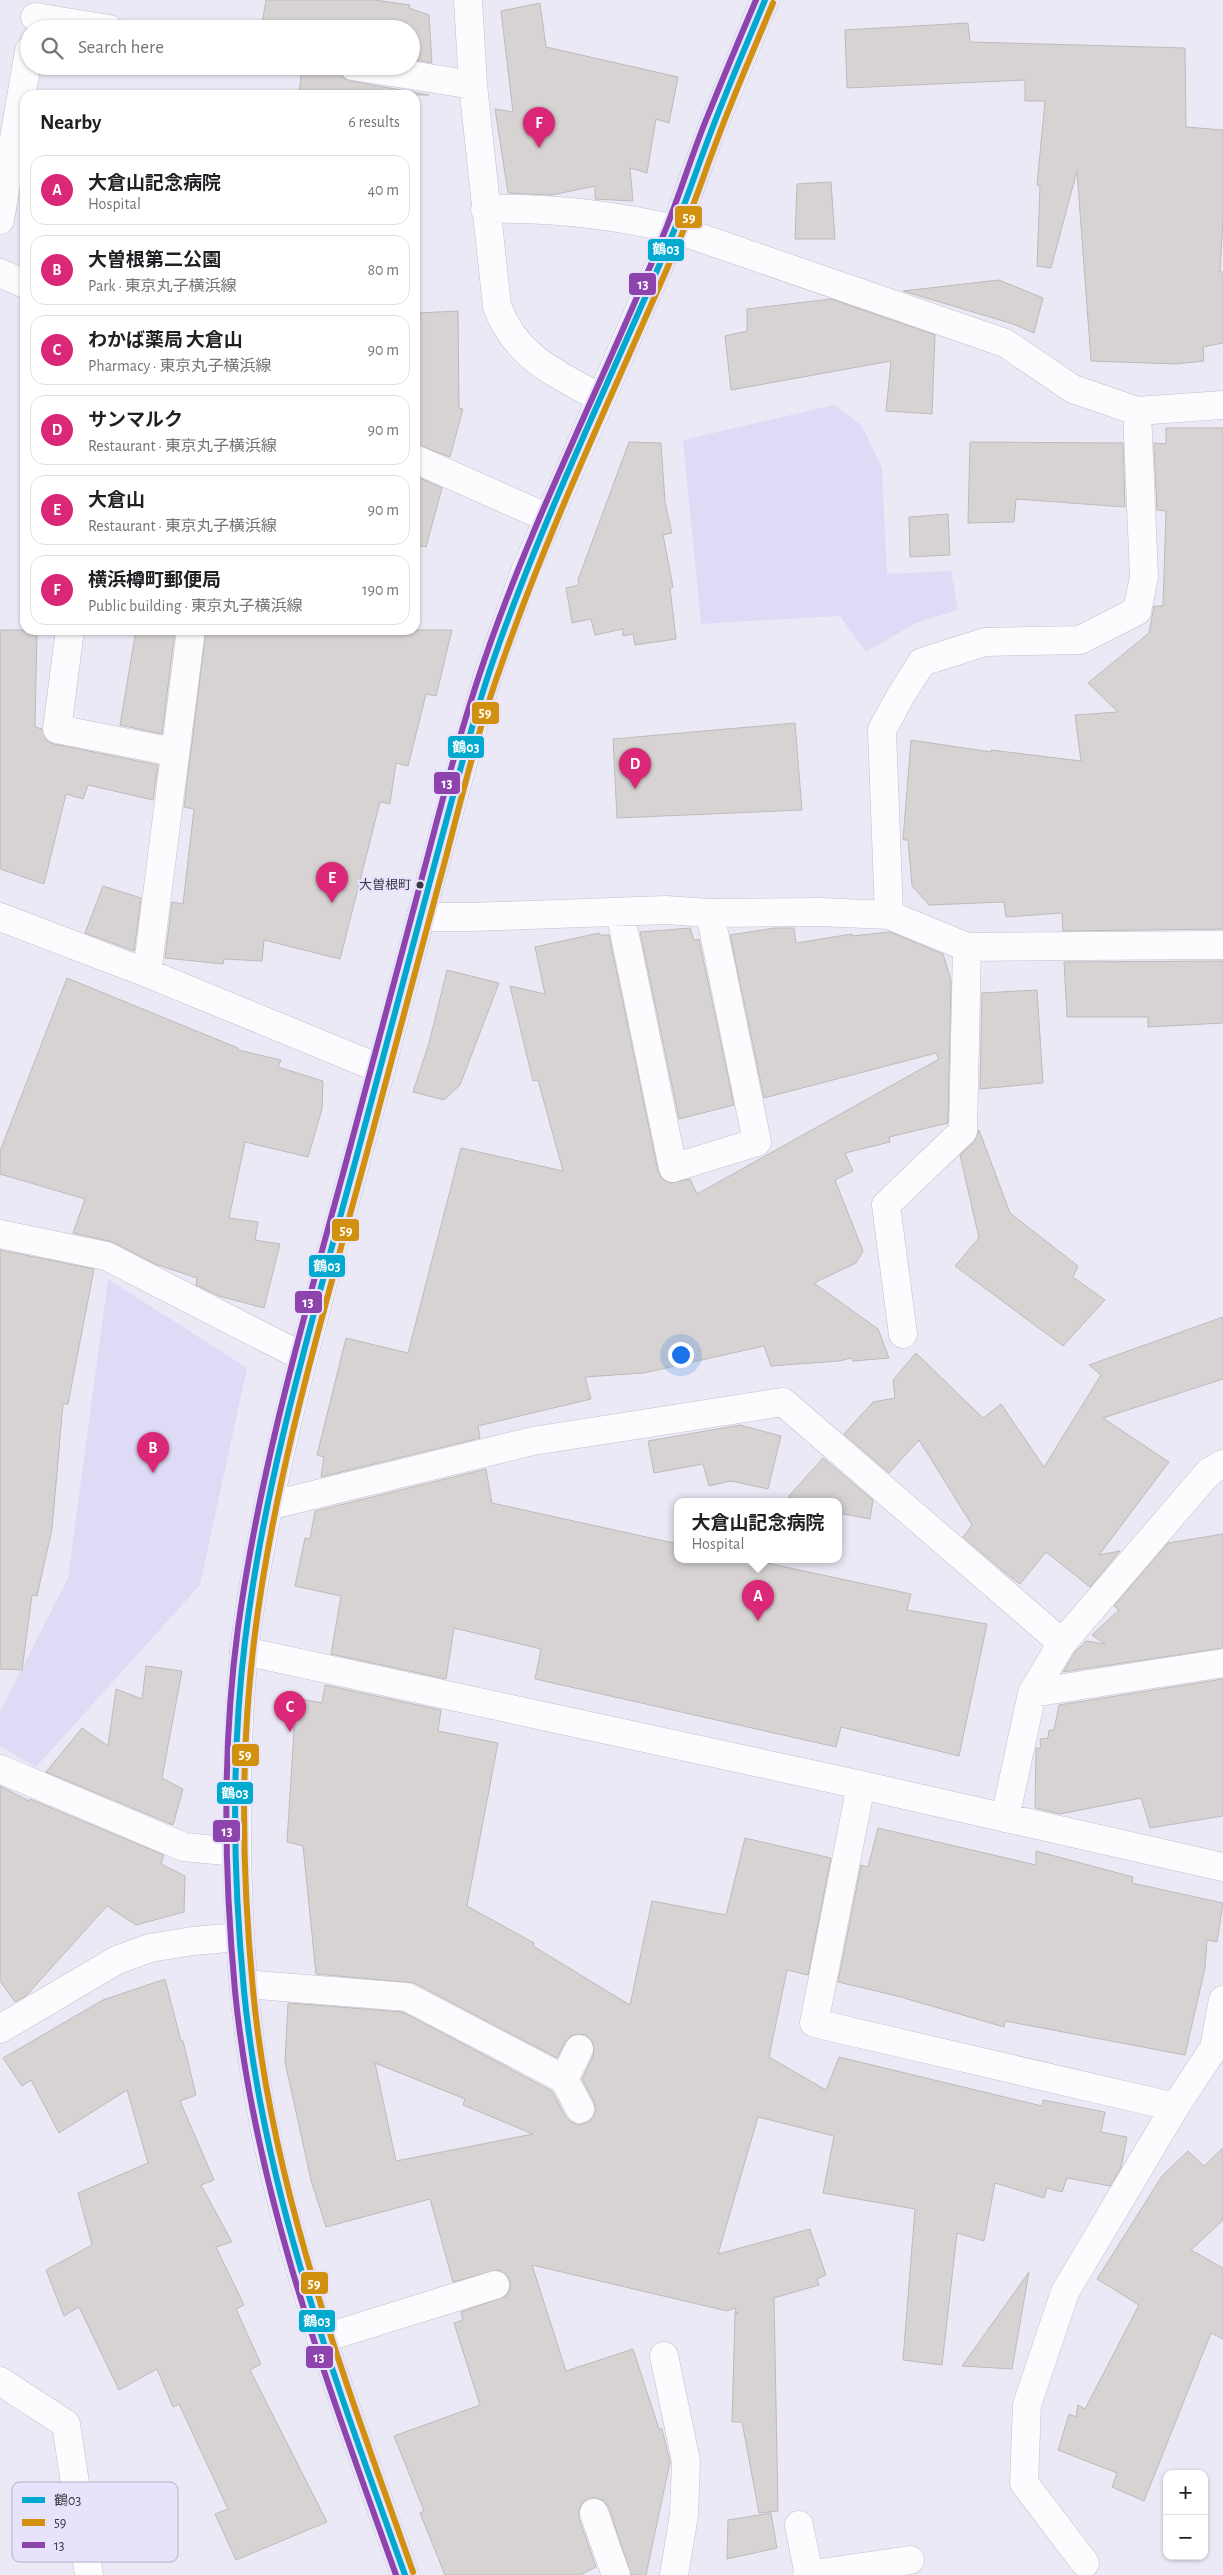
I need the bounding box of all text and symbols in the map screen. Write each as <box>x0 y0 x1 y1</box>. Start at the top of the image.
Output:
search box <box>20 20 420 75</box>
icon: search <box>38 34 66 62</box>
text: Search here <box>78 38 164 57</box>
pin: F <box>523 107 555 148</box>
text: Nearby <box>40 112 101 133</box>
text: 6 results <box>348 114 400 130</box>
text: 大倉山記念病院 <box>88 174 221 193</box>
text: A <box>52 182 62 198</box>
text: 40 m <box>367 182 399 198</box>
text: Hospital <box>88 196 141 212</box>
line badge: 59 <box>674 205 703 229</box>
text: 59 <box>683 211 696 225</box>
line badge: 鶴03 <box>647 238 685 262</box>
text: 鶴03 <box>652 242 680 257</box>
text: 大曽根第二公園 <box>88 251 221 270</box>
text: B <box>52 262 62 278</box>
text: 80 m <box>368 262 399 278</box>
line badge: 13 <box>628 272 657 296</box>
text: Park · 東京丸子横浜線 <box>88 278 237 294</box>
text: 13 <box>637 278 649 292</box>
text: わかば薬局 大倉山 <box>88 331 243 350</box>
text: C <box>53 342 61 358</box>
text: 90 m <box>368 342 399 358</box>
text: Pharmacy · 東京丸子横浜線 <box>88 358 271 374</box>
text: サンマルク <box>88 411 183 430</box>
text: D <box>52 422 62 438</box>
text: 90 m <box>368 422 399 438</box>
text: Restaurant · 東京丸子横浜線 <box>88 438 277 454</box>
text: 大倉山 <box>88 491 145 510</box>
text: E <box>53 502 61 518</box>
text: 90 m <box>368 502 399 518</box>
text: Restaurant · 東京丸子横浜線 <box>88 518 277 534</box>
text: 横浜樽町郵便局 <box>88 571 221 590</box>
text: F <box>53 582 61 598</box>
text: 190 m <box>362 582 399 598</box>
text: Public building · 東京丸子横浜線 <box>88 598 302 614</box>
line badge: 59 <box>471 701 500 725</box>
text: 59 <box>479 706 492 720</box>
line badge: 鶴03 <box>447 735 485 759</box>
text: 鶴03 <box>452 740 480 755</box>
pin: D <box>619 748 651 789</box>
line badge: 13 <box>433 771 461 795</box>
text: 13 <box>441 777 453 791</box>
pin: E <box>316 862 348 903</box>
place label: 大曽根町 <box>359 878 411 892</box>
marker: 大曽根町 <box>415 880 425 890</box>
line badge: 59 <box>331 1218 360 1242</box>
text: 59 <box>340 1224 353 1238</box>
line badge: 鶴03 <box>308 1254 346 1278</box>
text: 鶴03 <box>313 1259 341 1274</box>
line badge: 13 <box>294 1290 323 1314</box>
text: 13 <box>302 1296 314 1310</box>
your location <box>668 1342 694 1368</box>
pin: B <box>137 1432 169 1473</box>
popup <box>674 1498 842 1563</box>
text: 大倉山記念病院 <box>691 1514 825 1533</box>
text: Hospital <box>691 1536 744 1552</box>
pin: A <box>742 1580 774 1621</box>
pin: C <box>274 1691 306 1732</box>
line badge: 59 <box>231 1743 260 1767</box>
text: 59 <box>239 1748 252 1762</box>
line badge: 鶴03 <box>216 1781 254 1805</box>
text: 鶴03 <box>221 1786 249 1801</box>
line badge: 13 <box>212 1819 241 1843</box>
text: 13 <box>221 1825 233 1839</box>
line badge: 59 <box>300 2271 329 2295</box>
text: 59 <box>308 2277 321 2291</box>
line badge: 鶴03 <box>298 2309 336 2333</box>
text: 鶴03 <box>303 2314 331 2329</box>
line badge: 13 <box>305 2345 334 2369</box>
text: 13 <box>313 2351 325 2365</box>
map controls <box>1163 2470 1208 2560</box>
button: + <box>1163 2470 1208 2515</box>
legend <box>12 2482 178 2562</box>
text: 鶴03 <box>54 2493 81 2508</box>
button: − <box>1163 2515 1208 2560</box>
text: 59 <box>54 2516 66 2530</box>
text: 13 <box>54 2539 65 2553</box>

